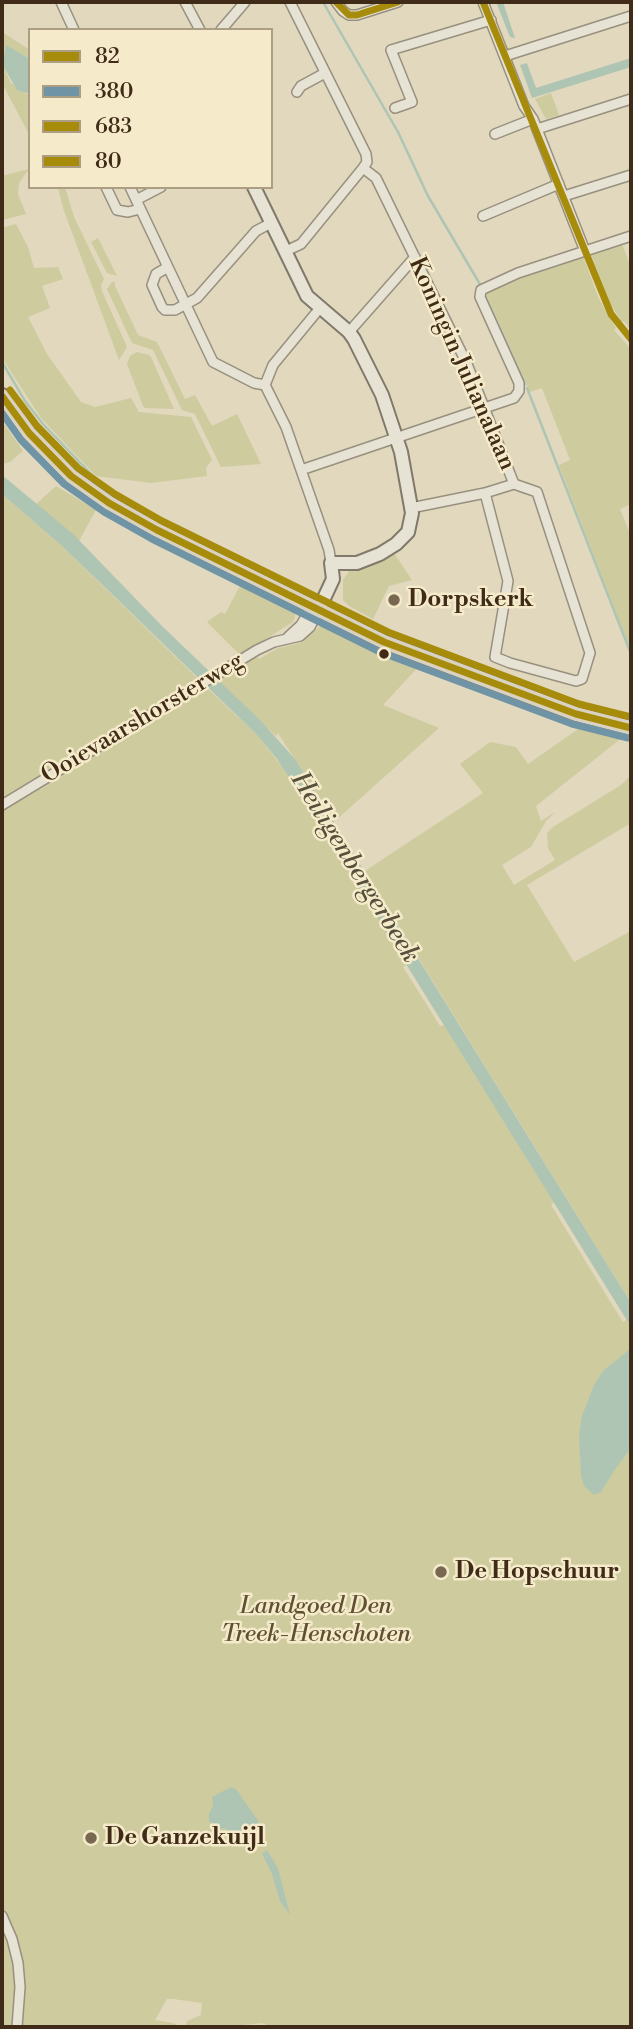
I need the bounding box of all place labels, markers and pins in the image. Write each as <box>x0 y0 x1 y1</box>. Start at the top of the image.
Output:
place label: Dorpskerk <box>408 586 533 614</box>
marker: Dorpskerk <box>386 592 402 608</box>
unlabelled marker <box>377 647 391 661</box>
place label: De Hopschuur <box>455 1558 619 1586</box>
marker: De Hopschuur <box>433 1564 449 1580</box>
place label: De Ganzekuijl <box>105 1824 265 1852</box>
marker: De Ganzekuijl <box>83 1830 99 1846</box>

